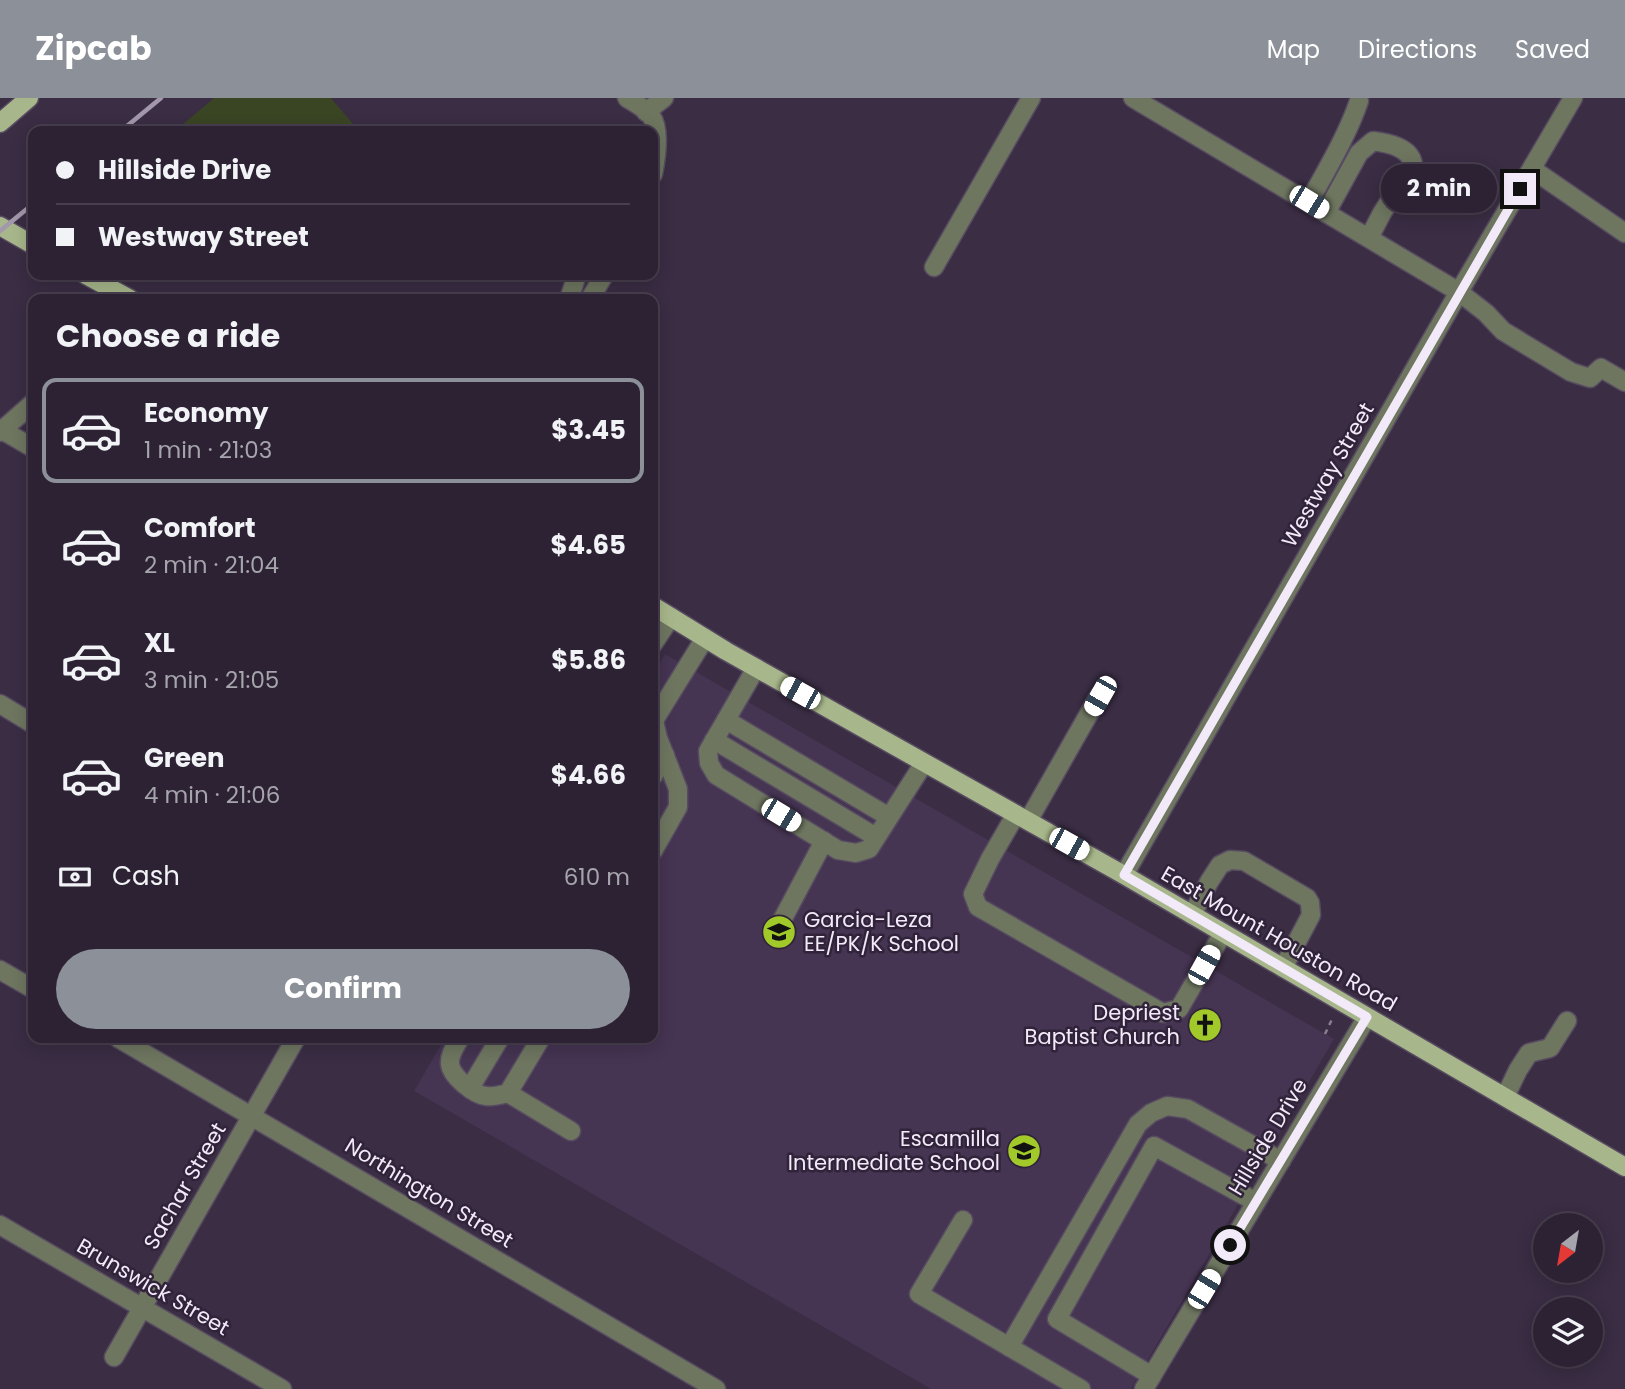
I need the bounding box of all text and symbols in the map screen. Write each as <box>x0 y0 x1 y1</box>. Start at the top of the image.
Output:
text: Zipcab <box>35 25 152 72</box>
text: Map <box>1267 33 1320 66</box>
text: Directions <box>1358 33 1477 66</box>
text: Saved <box>1515 33 1590 66</box>
text: Hillside Drive <box>98 152 271 188</box>
callout: 2 min <box>1380 164 1496 214</box>
text: 2 min <box>1407 172 1471 204</box>
route end <box>1504 173 1536 205</box>
car <box>1286 182 1333 222</box>
text: Westway Street <box>98 219 309 255</box>
text: Choose a ride <box>56 313 280 358</box>
text: Economy <box>144 395 268 431</box>
street label: Westway Street <box>1274 397 1381 552</box>
icon: car <box>60 399 123 462</box>
text: $3.45 <box>551 412 626 448</box>
text: 1 min · 21:03 <box>144 434 272 466</box>
text: Comfort <box>144 510 256 546</box>
icon: car <box>60 514 123 577</box>
text: $4.65 <box>550 527 626 563</box>
text: 2 min · 21:04 <box>144 549 279 581</box>
text: XL <box>144 625 175 661</box>
icon: car <box>60 629 123 692</box>
text: $5.86 <box>551 642 626 678</box>
text: 3 min · 21:05 <box>144 664 279 696</box>
car <box>1081 673 1120 719</box>
car <box>777 674 824 712</box>
text: Green <box>144 740 225 776</box>
icon: car <box>60 744 123 807</box>
text: $4.66 <box>551 757 626 793</box>
text: 4 min · 21:06 <box>144 779 280 811</box>
car <box>758 795 805 835</box>
car <box>1046 825 1093 863</box>
icon: cash <box>56 858 94 896</box>
text: Cash <box>112 858 180 894</box>
street label: East Mount Houston Road <box>1156 859 1403 1018</box>
text: 610 m <box>564 861 630 893</box>
place label: Garcia-Leza EE/PK/K School <box>804 905 959 958</box>
school or university icon: Garcia-Leza EE/PK/K School <box>760 913 798 951</box>
car <box>1185 942 1224 988</box>
button: Confirm <box>56 949 630 1029</box>
place label: Depriest Baptist Church <box>1025 998 1180 1051</box>
church icon: Depriest Baptist Church <box>1186 1006 1224 1044</box>
street label: Hillside Drive <box>1221 1073 1314 1201</box>
street label: Sachar Street <box>137 1117 233 1254</box>
place label: Escamilla Intermediate School <box>788 1124 1000 1177</box>
street label: Northington Street <box>340 1131 519 1254</box>
school or university icon: Escamilla Intermediate School <box>1005 1132 1043 1170</box>
north arrow <box>1533 1213 1603 1283</box>
map controls <box>1533 1213 1603 1367</box>
route start <box>1214 1229 1246 1261</box>
street label: Brunswick Street <box>72 1231 235 1342</box>
car <box>1185 1266 1224 1312</box>
button: layers <box>1533 1297 1603 1367</box>

